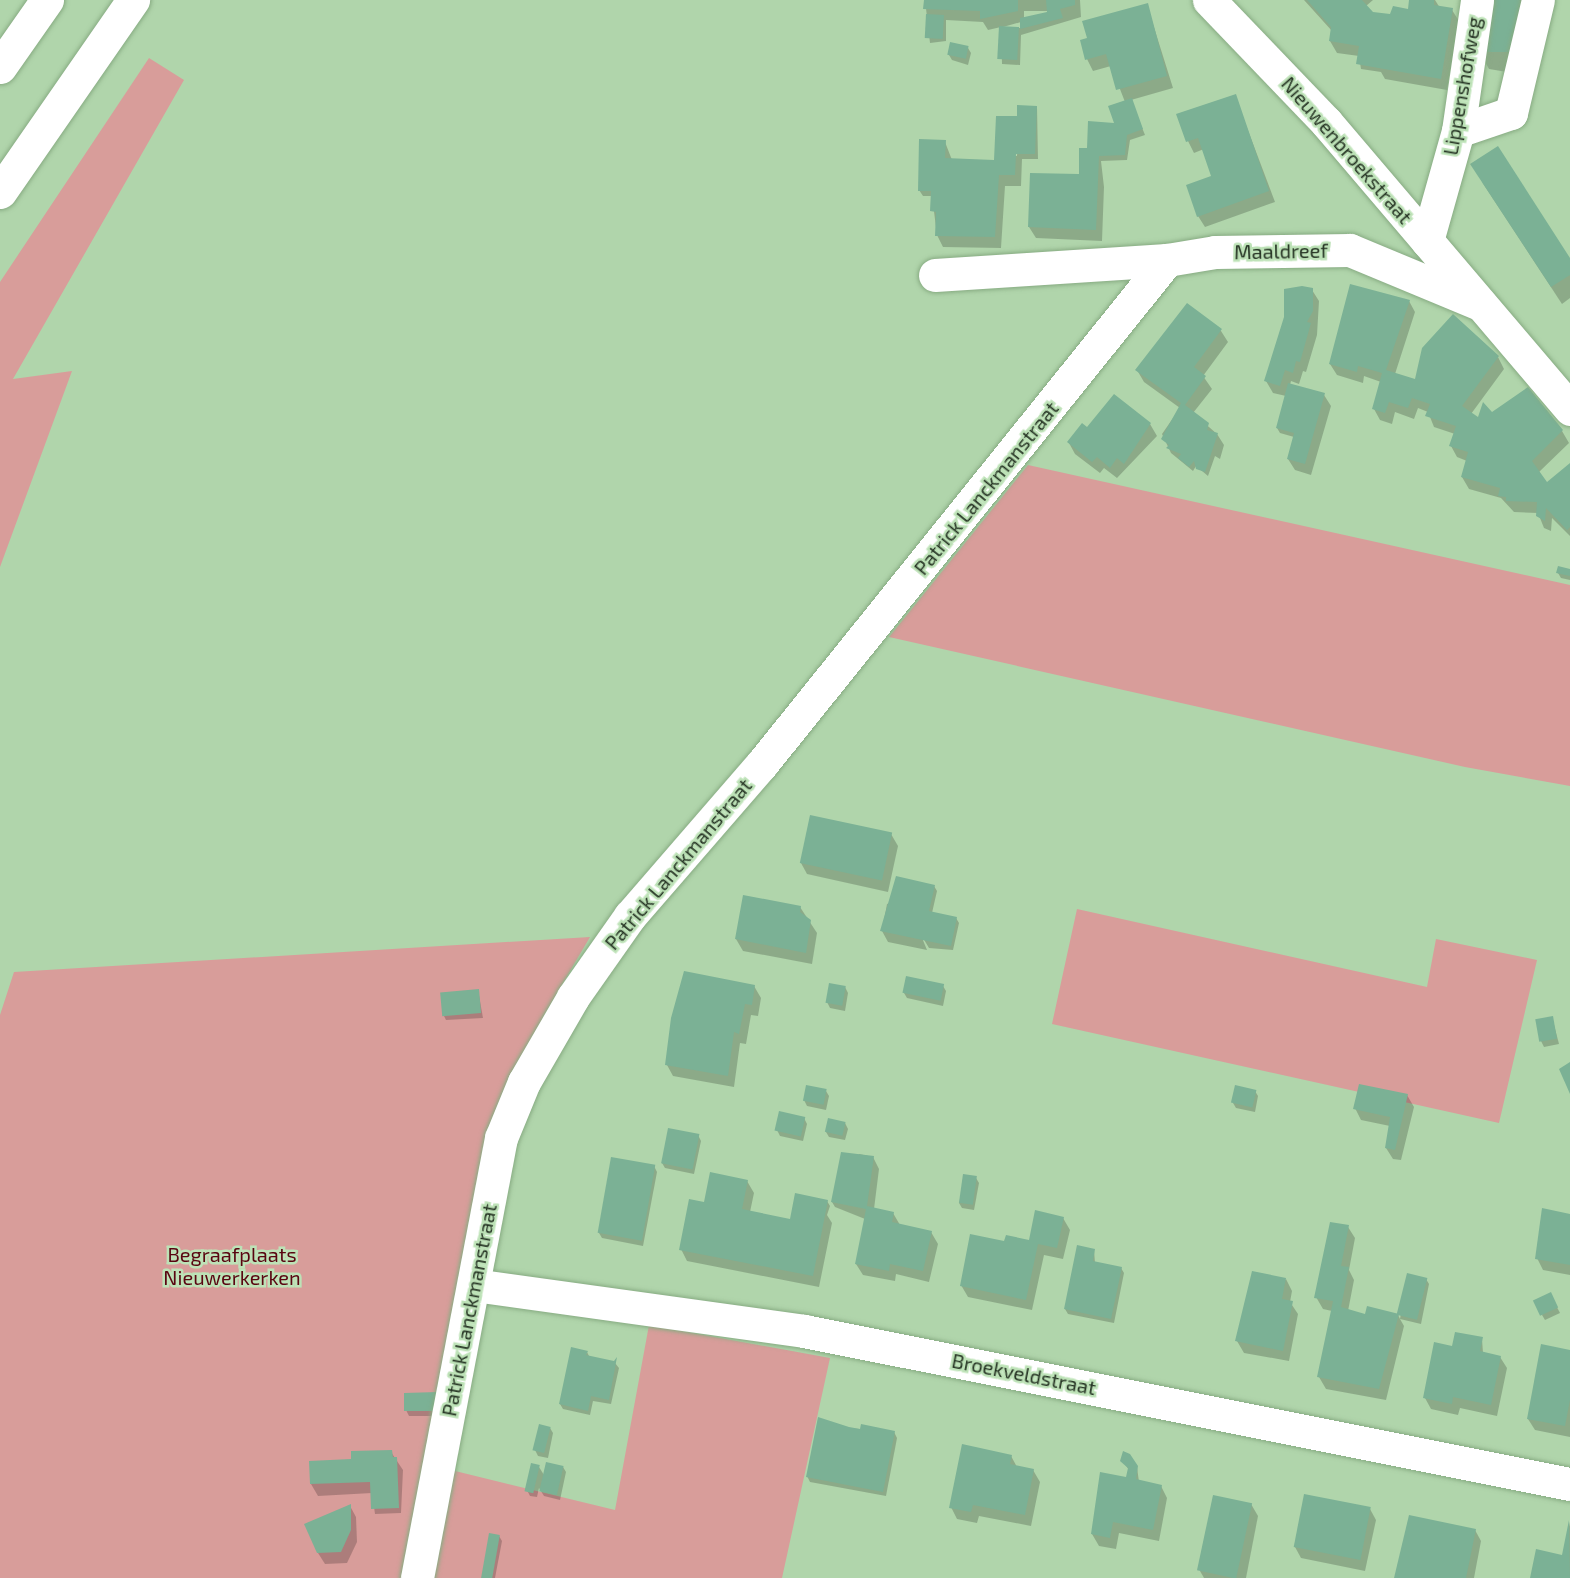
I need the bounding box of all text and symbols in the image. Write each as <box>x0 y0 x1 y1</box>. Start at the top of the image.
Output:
street label: Lippenshofweg <box>1438 15 1486 157</box>
street label: Nieuwenbroekstraat <box>1277 72 1417 228</box>
street label: Maaldreef <box>1234 238 1328 264</box>
street label: Patrick Lanckmanstraat <box>909 396 1063 580</box>
street label: Patrick Lanckmanstraat <box>599 774 757 954</box>
street label: Patrick Lanckmanstraat <box>437 1202 501 1418</box>
park label: Begraafplaats Nieuwerkerken <box>163 1243 301 1290</box>
street label: Broekveldstraat <box>950 1348 1098 1400</box>

